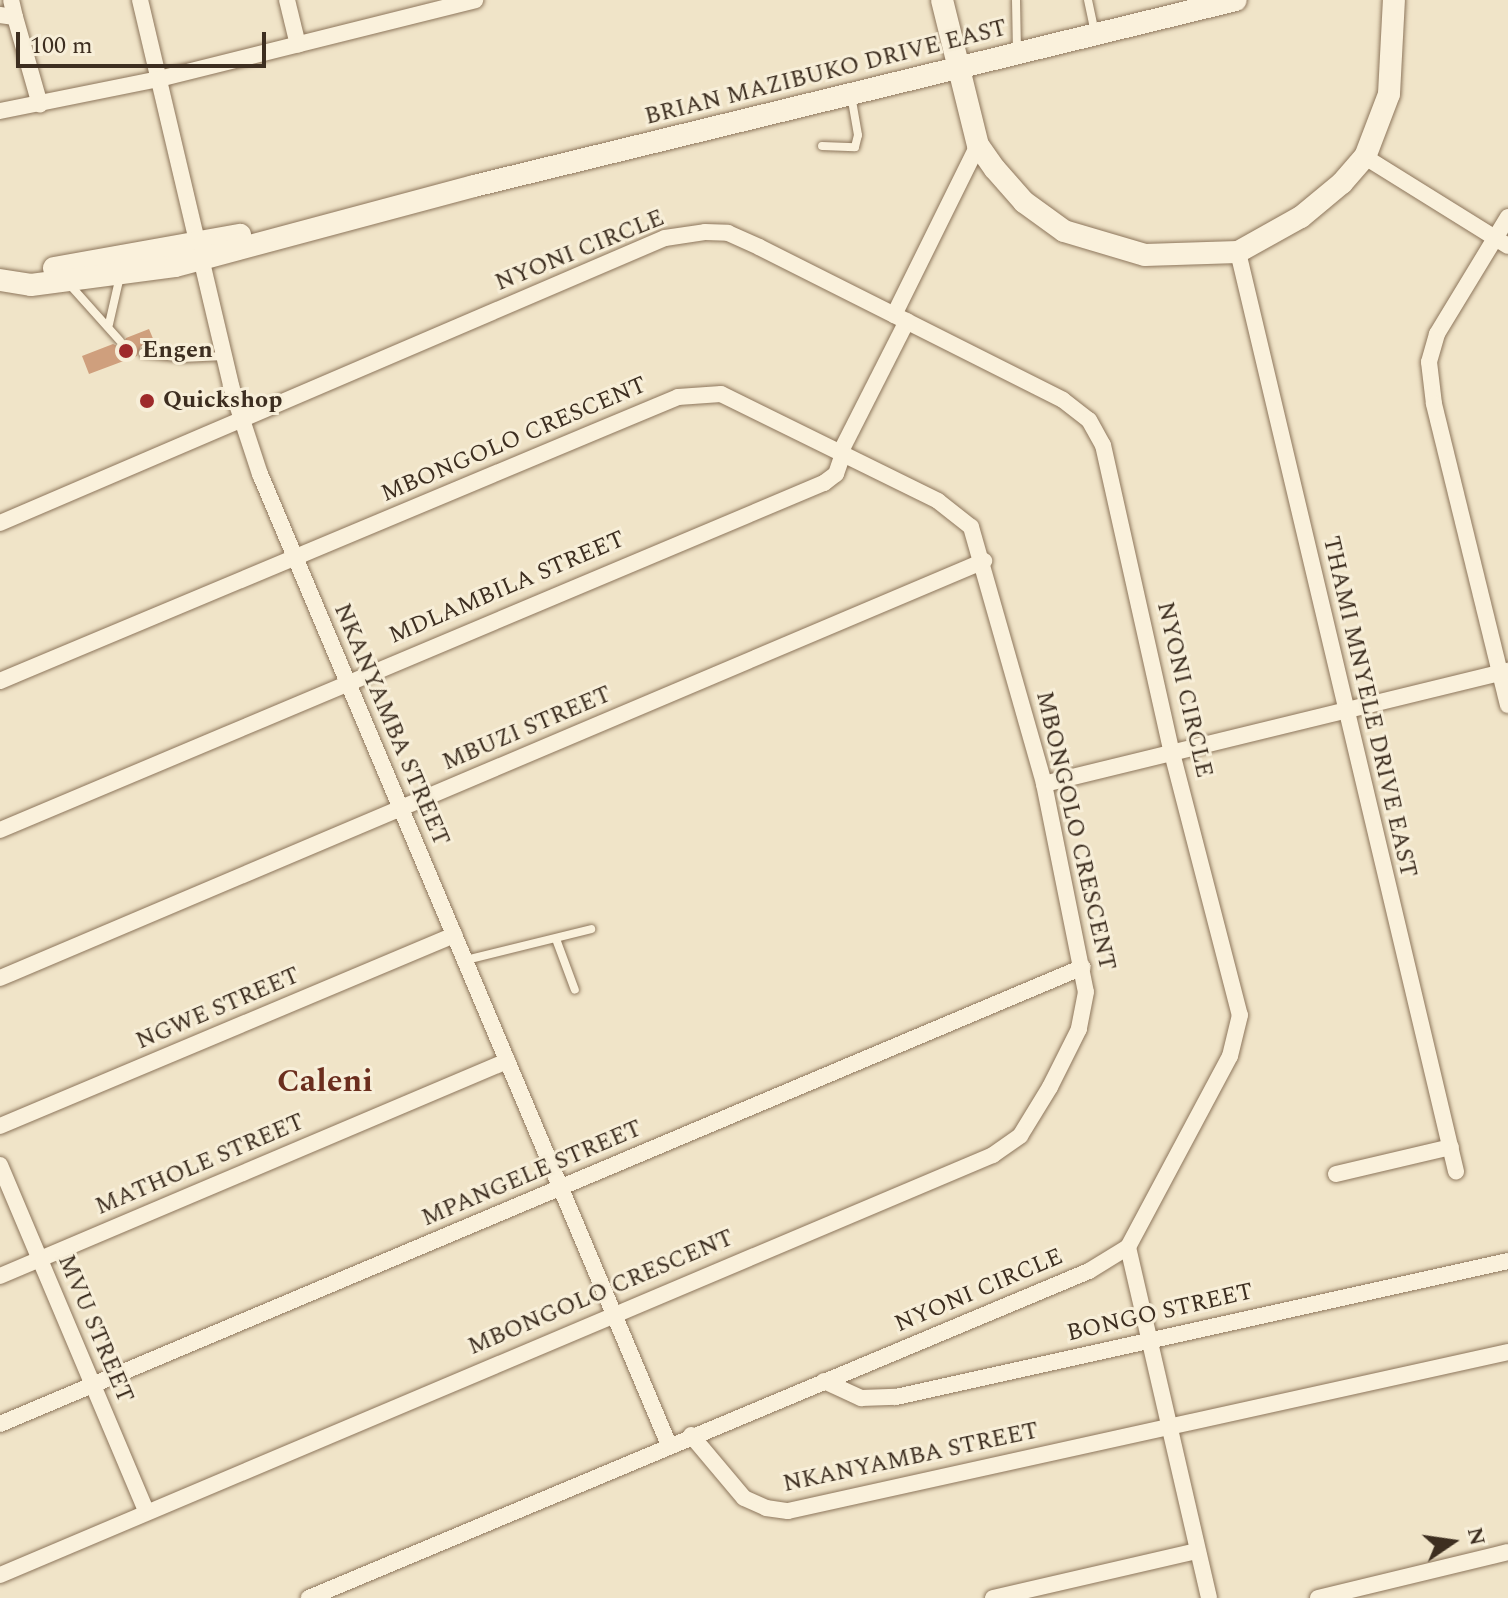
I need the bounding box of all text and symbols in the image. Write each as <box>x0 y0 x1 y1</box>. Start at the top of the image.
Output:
street label: BRIAN MAZIBUKO DRIVE EAST <box>642 14 1010 132</box>
scale bar <box>20 16 270 66</box>
text: 100 m <box>30 28 93 64</box>
street label: NYONI CIRCLE <box>491 204 669 298</box>
place label: Engen <box>142 337 213 365</box>
marker: Engen <box>117 342 135 360</box>
street label: MBONGOLO CRESCENT <box>377 371 651 509</box>
place label: Quickshop <box>163 387 282 415</box>
marker: Quickshop <box>138 392 156 410</box>
street label: MDLAMBILA STREET <box>385 525 629 651</box>
street label: THAMI MNYELE DRIVE EAST <box>1316 534 1422 880</box>
street label: NKANYAMBA STREET <box>327 599 455 851</box>
street label: NYONI CIRCLE <box>1150 599 1218 781</box>
street label: MBUZI STREET <box>438 680 616 778</box>
street label: MBONGOLO CRESCENT <box>1029 689 1121 973</box>
street label: NGWE STREET <box>132 962 304 1056</box>
district label: Caleni <box>277 1063 373 1101</box>
street label: MATHOLE STREET <box>91 1108 309 1222</box>
street label: MPANGELE STREET <box>418 1115 646 1233</box>
street label: MBONGOLO CRESCENT <box>464 1224 738 1362</box>
street label: NYONI CIRCLE <box>891 1243 1067 1339</box>
street label: MVU STREET <box>51 1251 139 1407</box>
street label: BONGO STREET <box>1064 1278 1256 1348</box>
street label: NKANYAMBA STREET <box>781 1417 1041 1499</box>
north arrow <box>1412 1502 1492 1582</box>
text: N <box>1458 1524 1494 1549</box>

